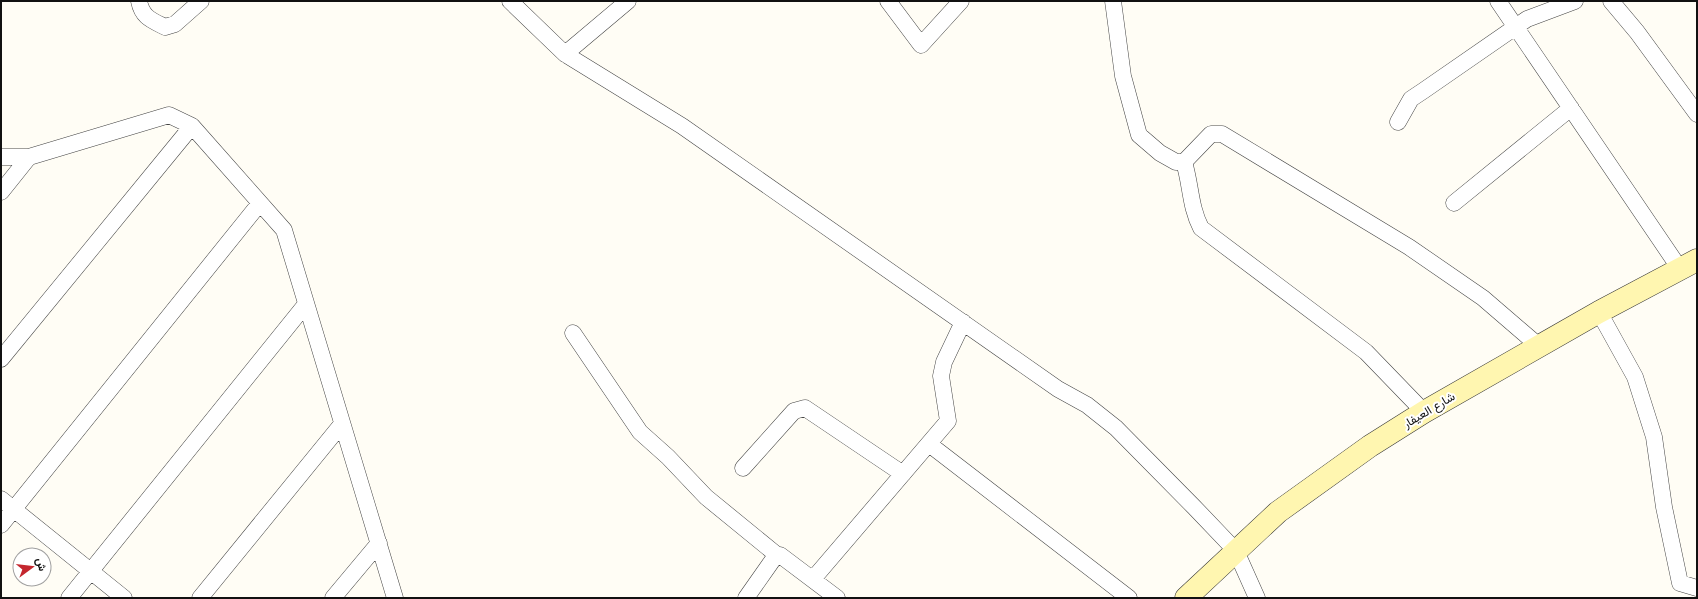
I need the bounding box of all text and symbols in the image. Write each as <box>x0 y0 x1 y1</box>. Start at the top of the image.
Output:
street label: شارع العيفار <box>1400 389 1458 433</box>
north arrow <box>12 547 52 587</box>
text: ش <box>33 556 49 573</box>

